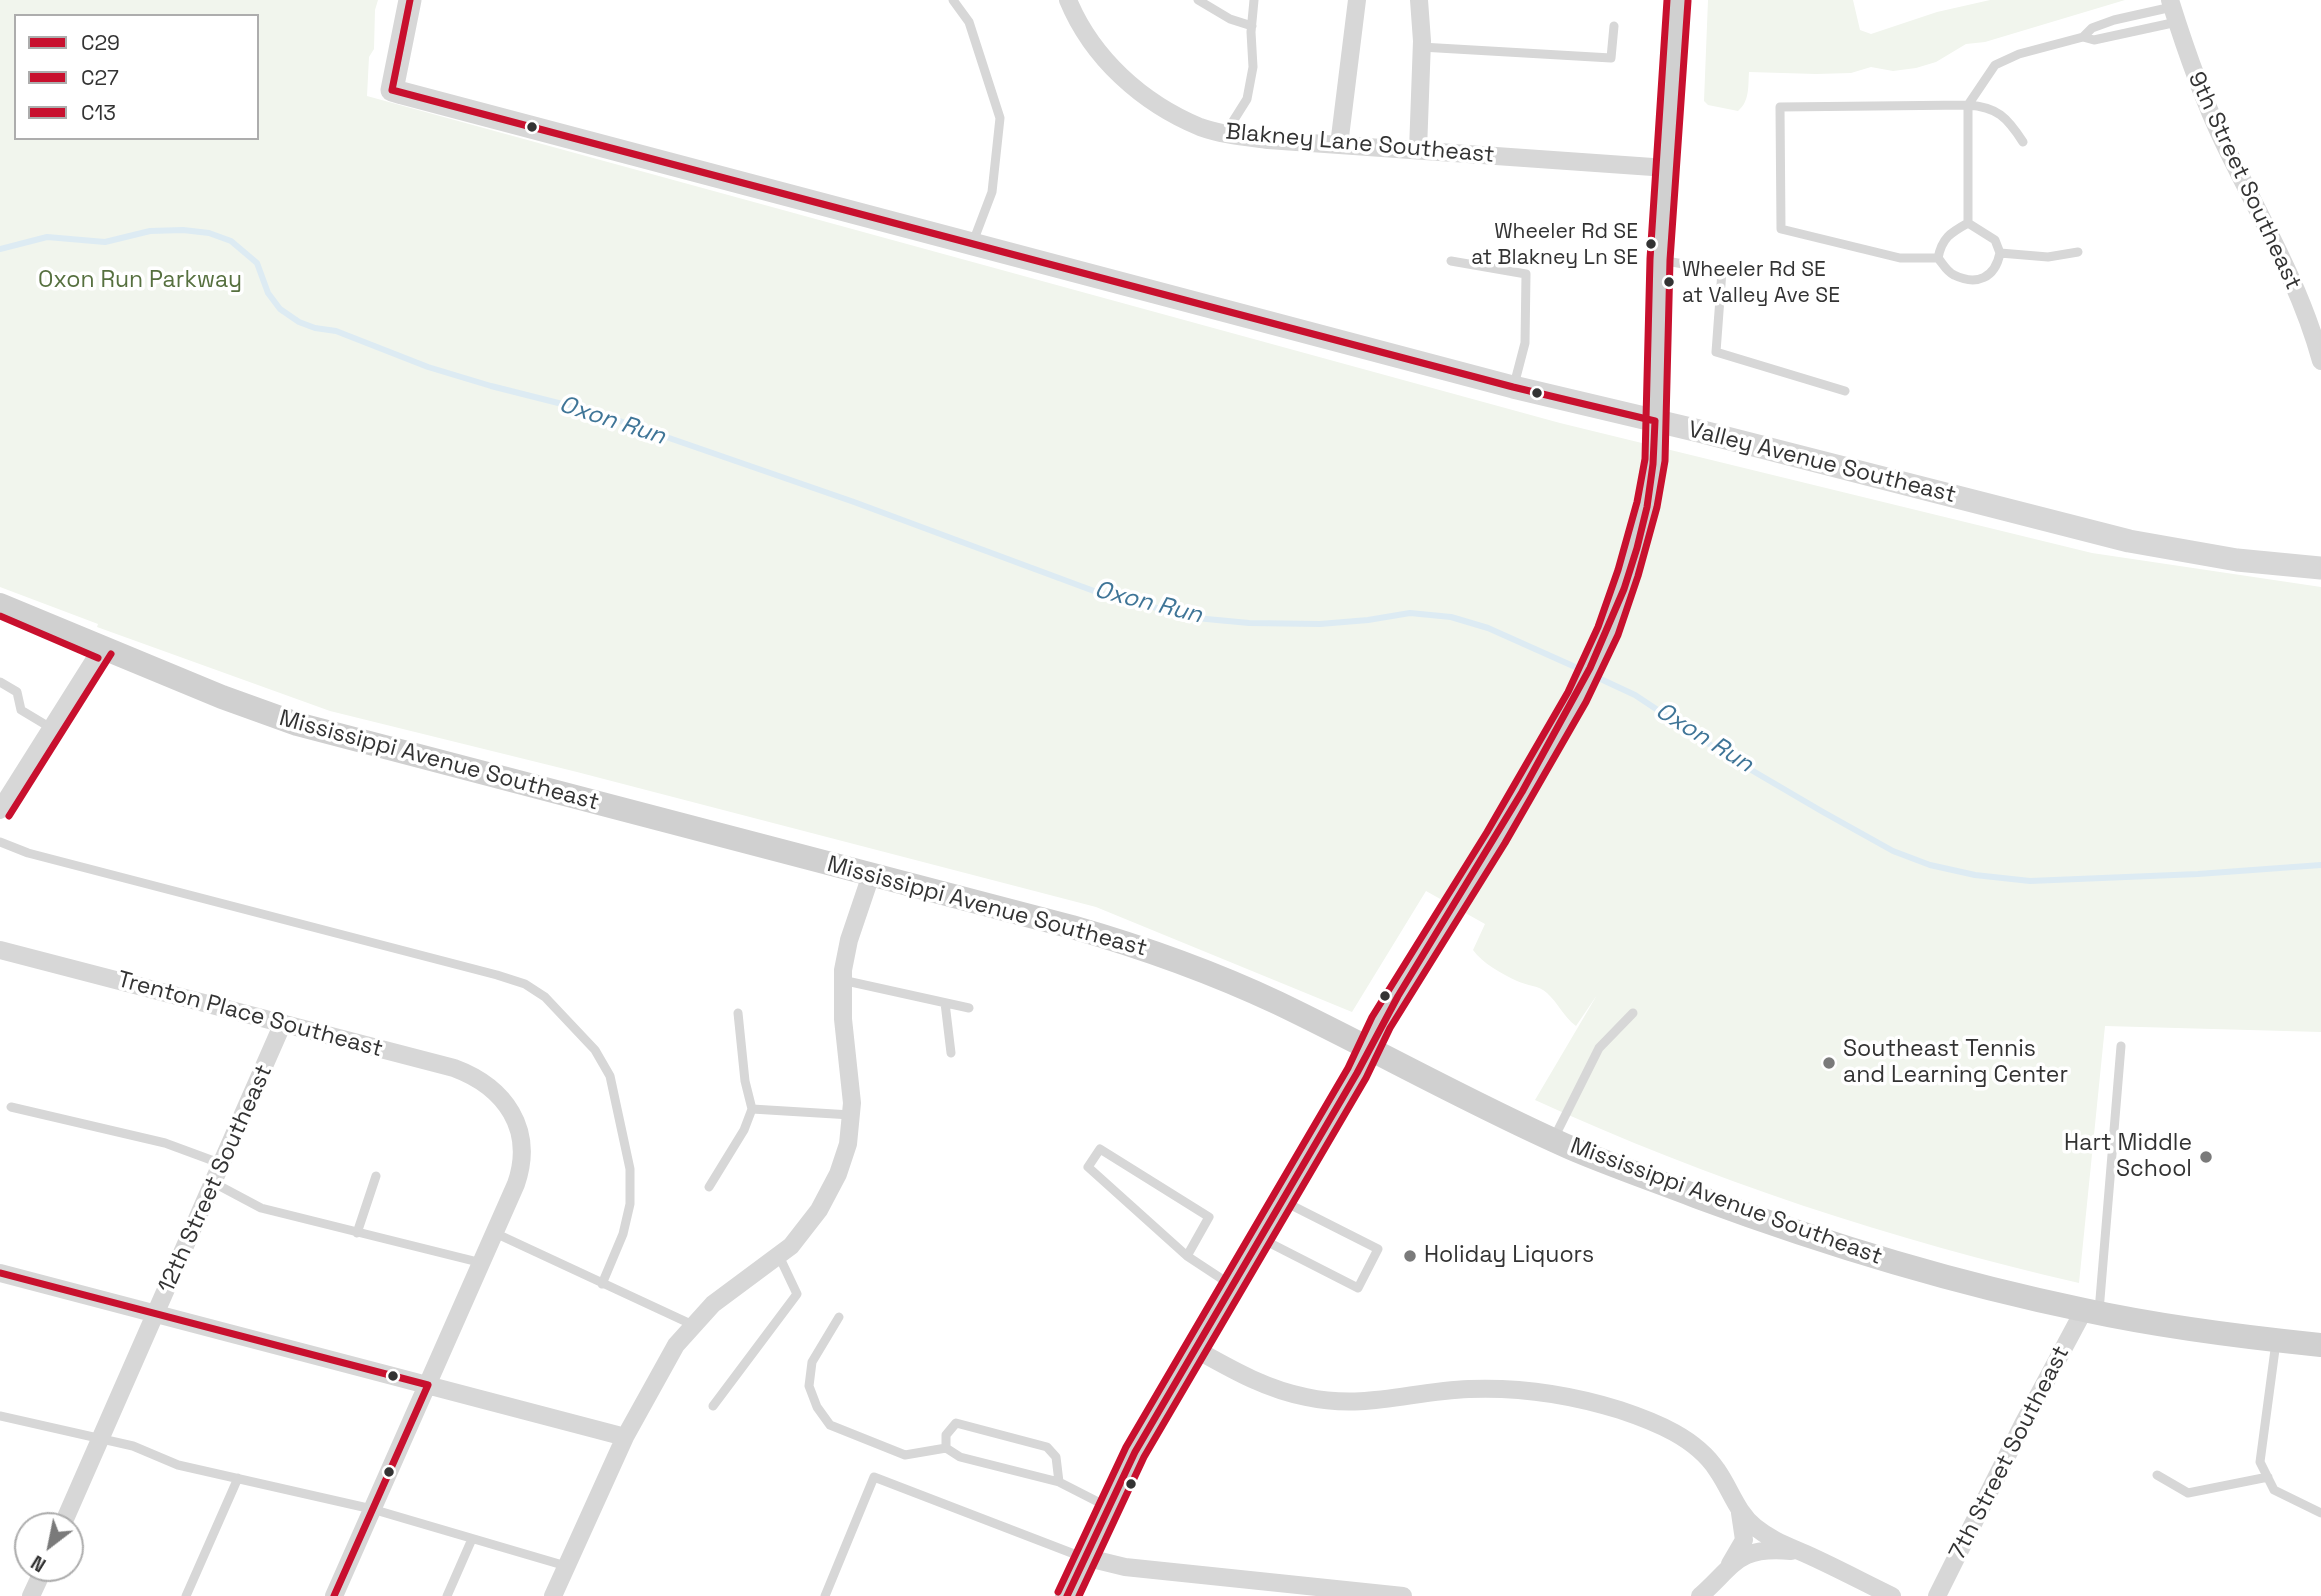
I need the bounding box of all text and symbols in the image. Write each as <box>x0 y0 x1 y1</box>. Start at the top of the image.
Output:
legend <box>14 14 259 140</box>
text: C29 <box>81 29 120 56</box>
text: C27 <box>81 64 119 91</box>
street label: 9th Street Southeast <box>2181 68 2307 294</box>
text: C13 <box>81 99 116 126</box>
street label: Blakney Lane Southeast <box>1224 118 1496 170</box>
unlabelled marker <box>525 120 539 134</box>
place label: Wheeler Rd SE at Blakney Ln SE <box>1471 219 1638 269</box>
marker: Wheeler Rd SE at Blakney Ln SE <box>1644 237 1658 251</box>
place label: Wheeler Rd SE at Valley Ave SE <box>1682 257 1840 307</box>
park label: Oxon Run Parkway <box>38 267 242 295</box>
marker: Wheeler Rd SE at Valley Ave SE <box>1662 275 1676 289</box>
unlabelled marker <box>1530 386 1544 400</box>
water label: Oxon Run <box>555 390 669 452</box>
street label: Valley Avenue Southeast <box>1685 416 1959 510</box>
water label: Oxon Run <box>1091 576 1205 630</box>
water label: Oxon Run <box>1650 697 1758 779</box>
street label: Mississippi Avenue Southeast <box>276 705 602 817</box>
street label: Mississippi Avenue Southeast <box>824 851 1150 963</box>
street label: Trenton Place Southeast <box>114 966 386 1064</box>
unlabelled marker <box>1378 989 1392 1003</box>
place label: Southeast Tennis and Learning Center <box>1843 1036 2068 1090</box>
marker: Southeast Tennis and Learning Center <box>1821 1055 1837 1071</box>
street label: 12th Street Southeast <box>153 1061 279 1297</box>
place label: Hart Middle School <box>2064 1130 2192 1184</box>
street label: Mississippi Avenue Southeast <box>1566 1133 1886 1271</box>
marker: Hart Middle School <box>2198 1149 2214 1165</box>
place label: Holiday Liquors <box>1424 1242 1594 1270</box>
marker: Holiday Liquors <box>1402 1248 1418 1264</box>
street label: 7th Street Southeast <box>1944 1342 2076 1564</box>
unlabelled marker <box>386 1369 400 1383</box>
unlabelled marker <box>382 1465 396 1479</box>
unlabelled marker <box>1124 1477 1138 1491</box>
north arrow <box>14 1512 84 1582</box>
text: N <box>27 1550 51 1578</box>

